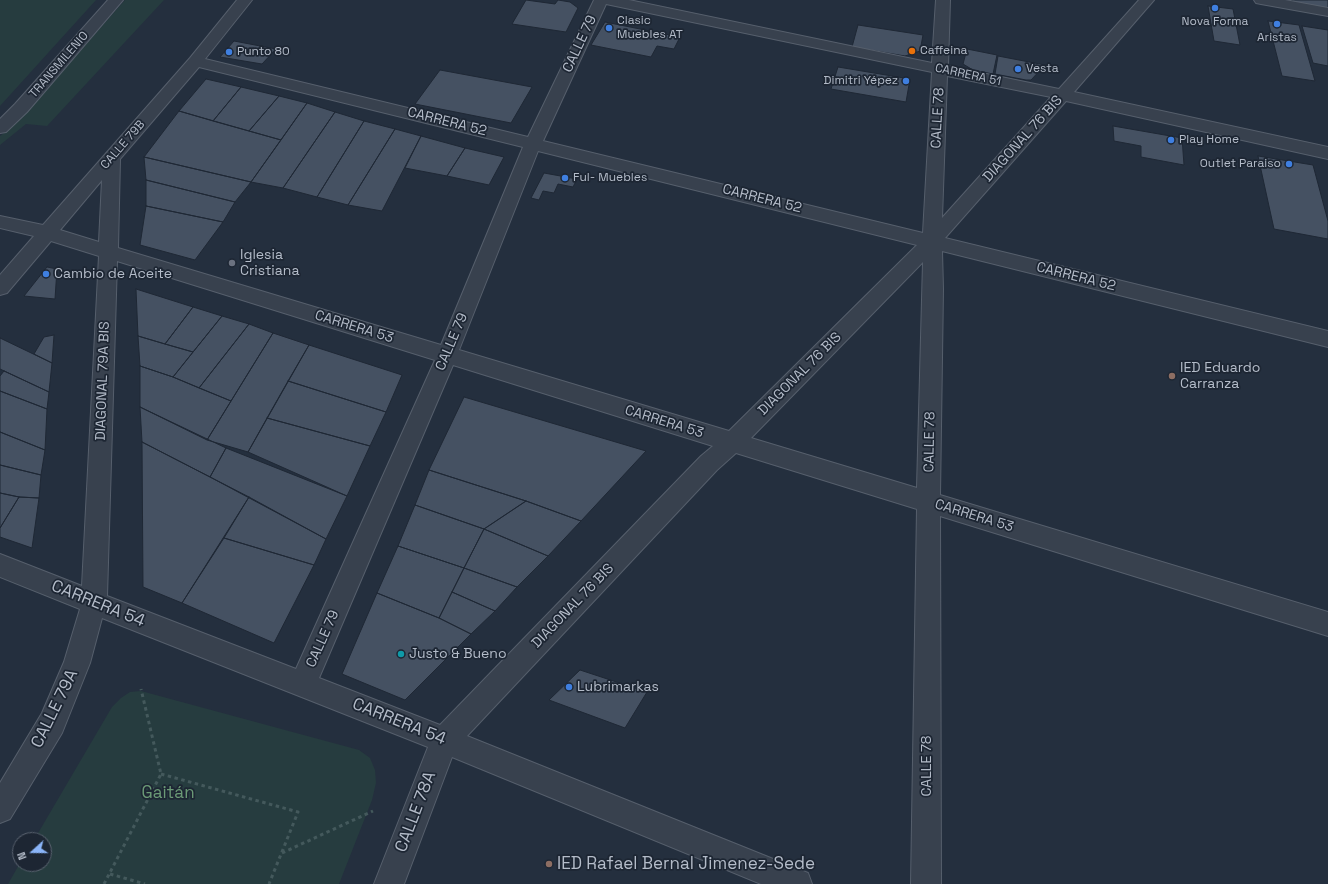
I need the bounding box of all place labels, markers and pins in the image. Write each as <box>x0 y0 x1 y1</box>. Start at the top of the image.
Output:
marker: Nova Forma <box>1210 3 1220 13</box>
place label: Clasic Muebles AT <box>617 14 683 42</box>
place label: Nova Forma <box>1182 15 1248 29</box>
marker: Aristas <box>1272 19 1282 29</box>
marker: Clasic Muebles AT <box>604 23 614 33</box>
place label: Aristas <box>1257 31 1297 45</box>
place label: Caffeina <box>920 44 967 58</box>
place label: Punto 80 <box>237 45 290 59</box>
marker: Caffeina <box>907 46 917 56</box>
marker: Punto 80 <box>224 47 234 57</box>
place label: Vesta <box>1026 62 1059 76</box>
marker: Vesta <box>1013 64 1023 74</box>
place label: Dimitri Yépez <box>824 74 898 88</box>
marker: Dimitri Yépez <box>901 76 911 86</box>
place label: Play Home <box>1179 133 1239 147</box>
marker: Play Home <box>1166 135 1176 145</box>
place label: Outlet Paraiso <box>1200 157 1281 171</box>
marker: Outlet Paraiso <box>1284 159 1294 169</box>
place label: Ful- Muebles <box>573 171 647 185</box>
marker: Ful- Muebles <box>560 173 570 183</box>
place label: Iglesia Cristiana <box>240 247 299 280</box>
marker: Iglesia Cristiana <box>227 258 237 268</box>
place label: Cambio de Aceite <box>54 266 172 282</box>
marker: Cambio de Aceite <box>41 269 51 279</box>
place label: IED Eduardo Carranza <box>1180 360 1260 392</box>
marker: IED Eduardo Carranza <box>1167 371 1177 381</box>
place label: Justo & Bueno <box>409 646 507 662</box>
marker: Justo & Bueno <box>396 649 406 659</box>
place label: Lubrimarkas <box>577 679 659 695</box>
marker: Lubrimarkas <box>564 682 574 692</box>
place label: IED Rafael Bernal Jimenez-Sede <box>557 854 815 874</box>
marker: IED Rafael Bernal Jimenez-Sede <box>544 859 554 869</box>

